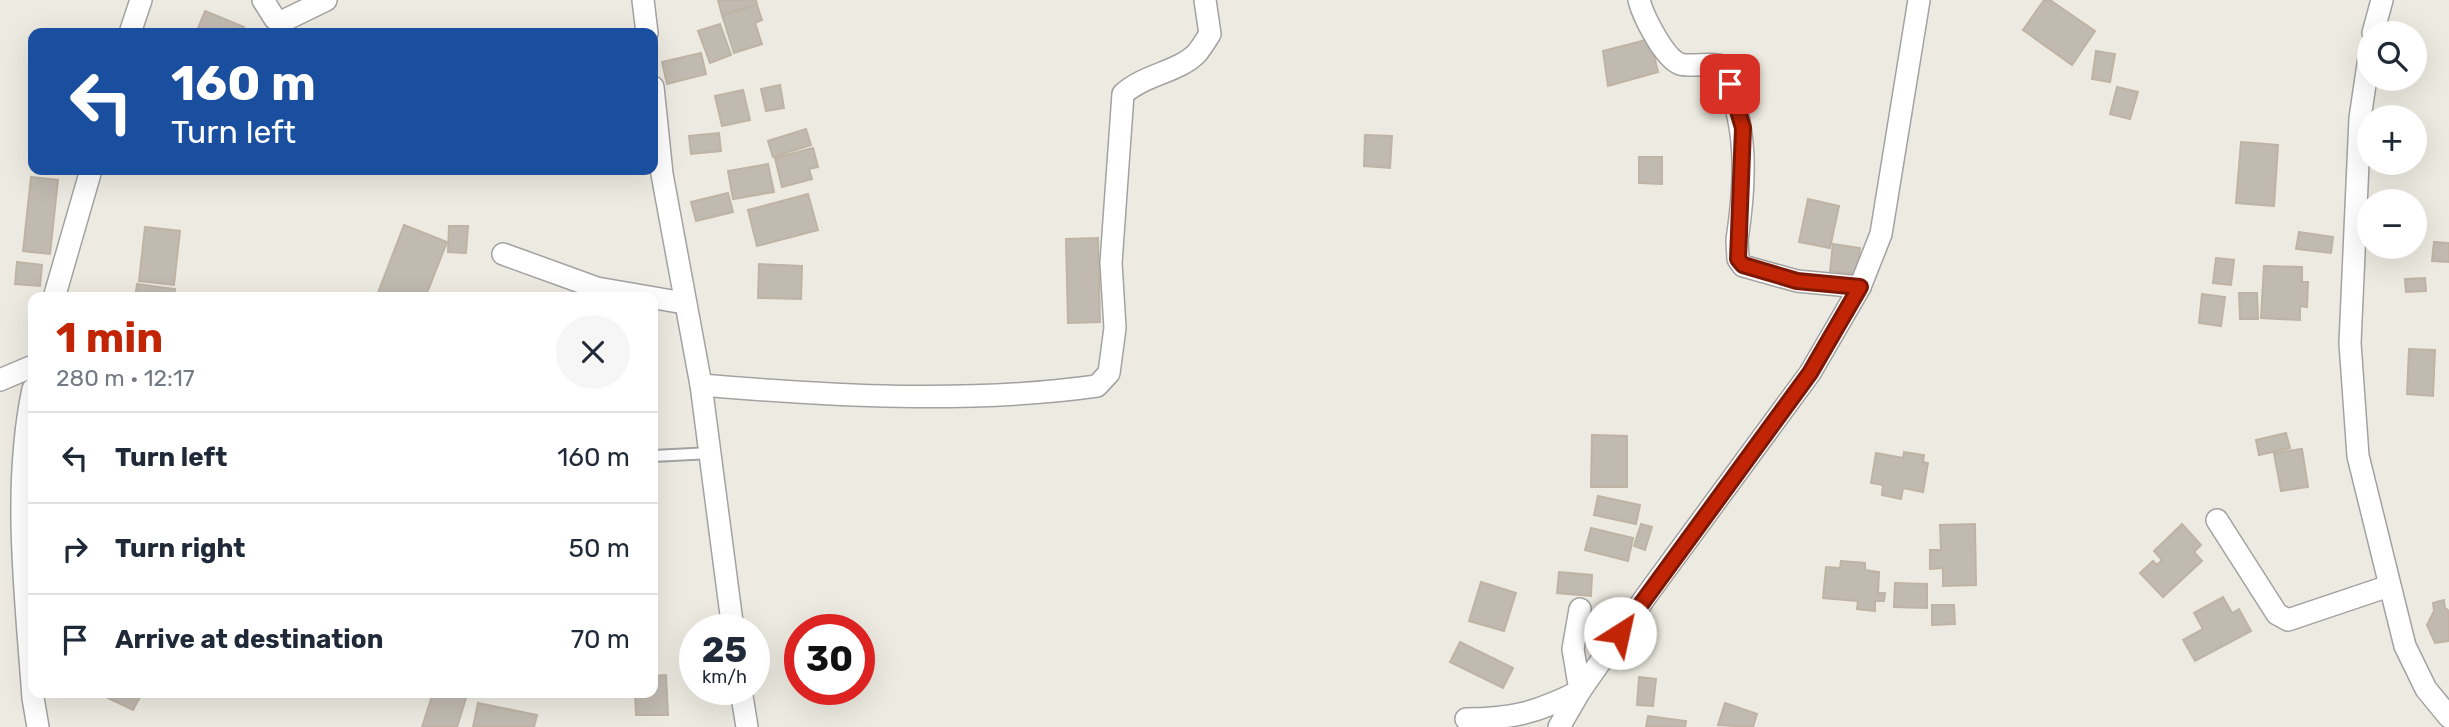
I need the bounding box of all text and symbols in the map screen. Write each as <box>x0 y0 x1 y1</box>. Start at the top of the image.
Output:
map controls <box>2357 21 2427 259</box>
button: search <box>2357 21 2427 91</box>
text: 160 m <box>171 54 316 112</box>
pin <box>1700 54 1760 114</box>
icon: left <box>56 56 147 147</box>
icon: arrive <box>1711 65 1749 103</box>
button: + <box>2357 105 2427 175</box>
text: Turn left <box>171 113 296 151</box>
button: − <box>2357 189 2427 259</box>
text: 1 min <box>56 313 163 363</box>
button: close <box>556 315 630 389</box>
text: 280 m · 12:17 <box>56 364 195 392</box>
icon: left <box>56 439 94 477</box>
text: Turn left <box>115 442 227 473</box>
text: 160 m <box>557 442 630 473</box>
icon: right <box>56 530 94 568</box>
text: Turn right <box>115 533 245 564</box>
text: 50 m <box>569 533 630 564</box>
position arrow <box>1583 596 1657 670</box>
speed limit sign: 30 <box>784 614 875 705</box>
icon: arrive <box>56 621 94 659</box>
text: Arrive at destination <box>115 624 383 655</box>
text: 70 m <box>571 624 630 655</box>
text: 25 <box>702 629 747 671</box>
text: km/h <box>702 666 747 688</box>

